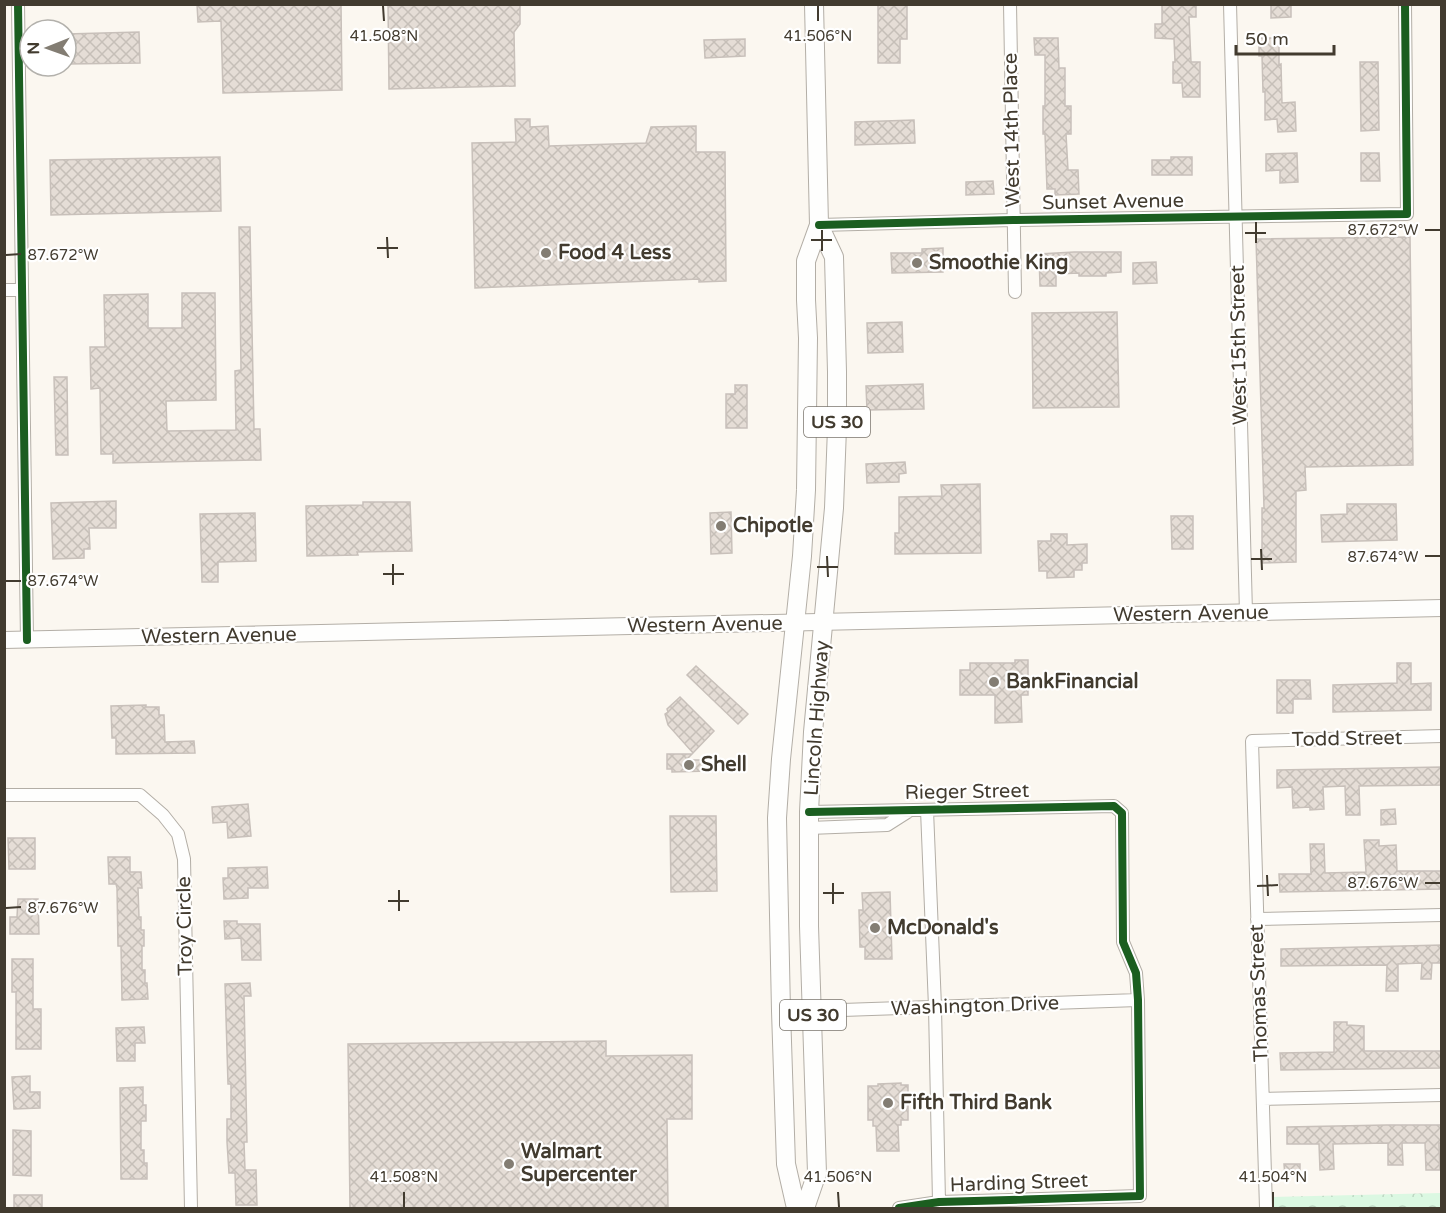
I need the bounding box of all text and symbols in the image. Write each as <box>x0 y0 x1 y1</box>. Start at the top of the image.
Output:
north arrow <box>18 18 78 78</box>
scale bar <box>1236 18 1334 56</box>
text: 41.508°N <box>350 27 418 45</box>
text: 41.506°N <box>784 27 852 45</box>
text: 50 m <box>1245 28 1289 50</box>
text: N <box>24 42 44 55</box>
street label: West 14th Place <box>999 53 1025 207</box>
street label: Sunset Avenue <box>1042 189 1184 215</box>
text: 87.672°W <box>1347 221 1419 239</box>
place label: Food 4 Less <box>558 241 672 265</box>
text: 87.672°W <box>27 246 99 264</box>
marker: Food 4 Less <box>539 246 553 260</box>
place label: Smoothie King <box>929 251 1068 275</box>
marker: Smoothie King <box>910 256 924 270</box>
street label: West 15th Street <box>1226 264 1252 425</box>
road number: US 30 <box>804 407 870 437</box>
place label: Chipotle <box>733 514 813 538</box>
marker: Chipotle <box>714 519 728 533</box>
text: 87.674°W <box>1347 548 1419 566</box>
text: 87.674°W <box>27 572 99 590</box>
street label: Western Avenue <box>1113 601 1269 627</box>
street label: Western Avenue <box>627 612 783 638</box>
street label: Western Avenue <box>141 623 297 649</box>
street label: Lincoln Highway <box>800 639 834 797</box>
place label: BankFinancial <box>1006 670 1139 694</box>
marker: BankFinancial <box>987 675 1001 689</box>
street label: Todd Street <box>1291 726 1403 752</box>
place label: Shell <box>701 753 747 777</box>
marker: Shell <box>682 758 696 772</box>
street label: Rieger Street <box>905 779 1030 805</box>
text: 87.676°W <box>1348 874 1418 892</box>
street label: Troy Circle <box>172 876 198 976</box>
text: 87.676°W <box>28 899 98 917</box>
place label: McDonald's <box>887 916 999 940</box>
marker: McDonald's <box>868 921 882 935</box>
street label: Thomas Street <box>1245 923 1273 1062</box>
street label: Washington Drive <box>890 991 1060 1021</box>
road number: US 30 <box>780 1000 846 1030</box>
place label: Fifth Third Bank <box>900 1091 1052 1115</box>
marker: Fifth Third Bank <box>881 1096 895 1110</box>
place label: Walmart Supercenter <box>521 1140 637 1187</box>
marker: Walmart Supercenter <box>502 1157 516 1171</box>
text: 41.508°N <box>370 1168 438 1186</box>
text: 41.506°N <box>804 1168 872 1186</box>
text: 41.504°N <box>1239 1168 1307 1186</box>
street label: Harding Street <box>949 1169 1089 1197</box>

